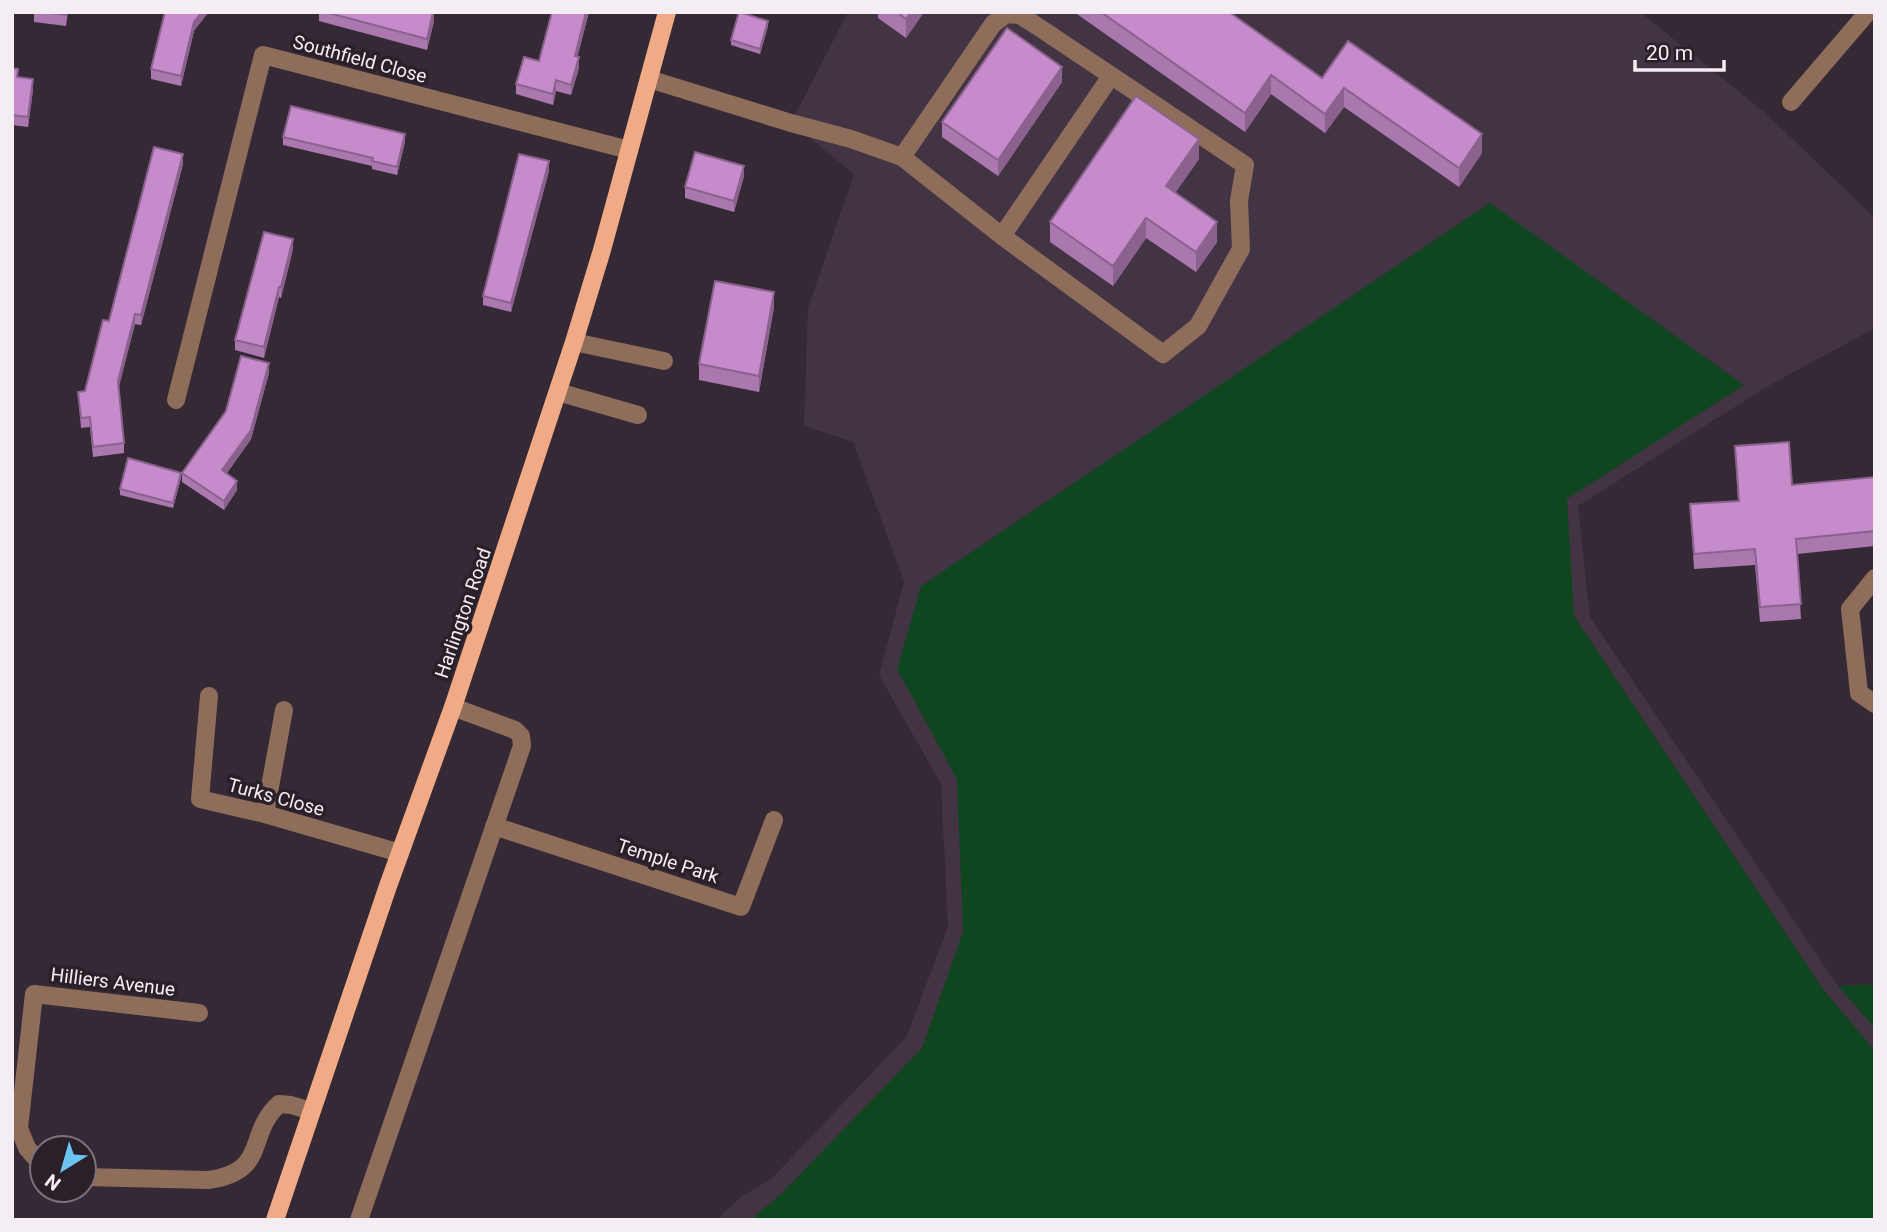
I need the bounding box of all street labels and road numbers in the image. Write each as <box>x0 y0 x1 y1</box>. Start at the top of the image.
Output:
street label: Southfield Close <box>291 30 429 88</box>
street label: Harlington Road <box>430 545 496 681</box>
street label: Turks Close <box>225 773 327 821</box>
street label: Temple Park <box>614 834 722 888</box>
street label: Hilliers Avenue <box>49 963 177 1001</box>

